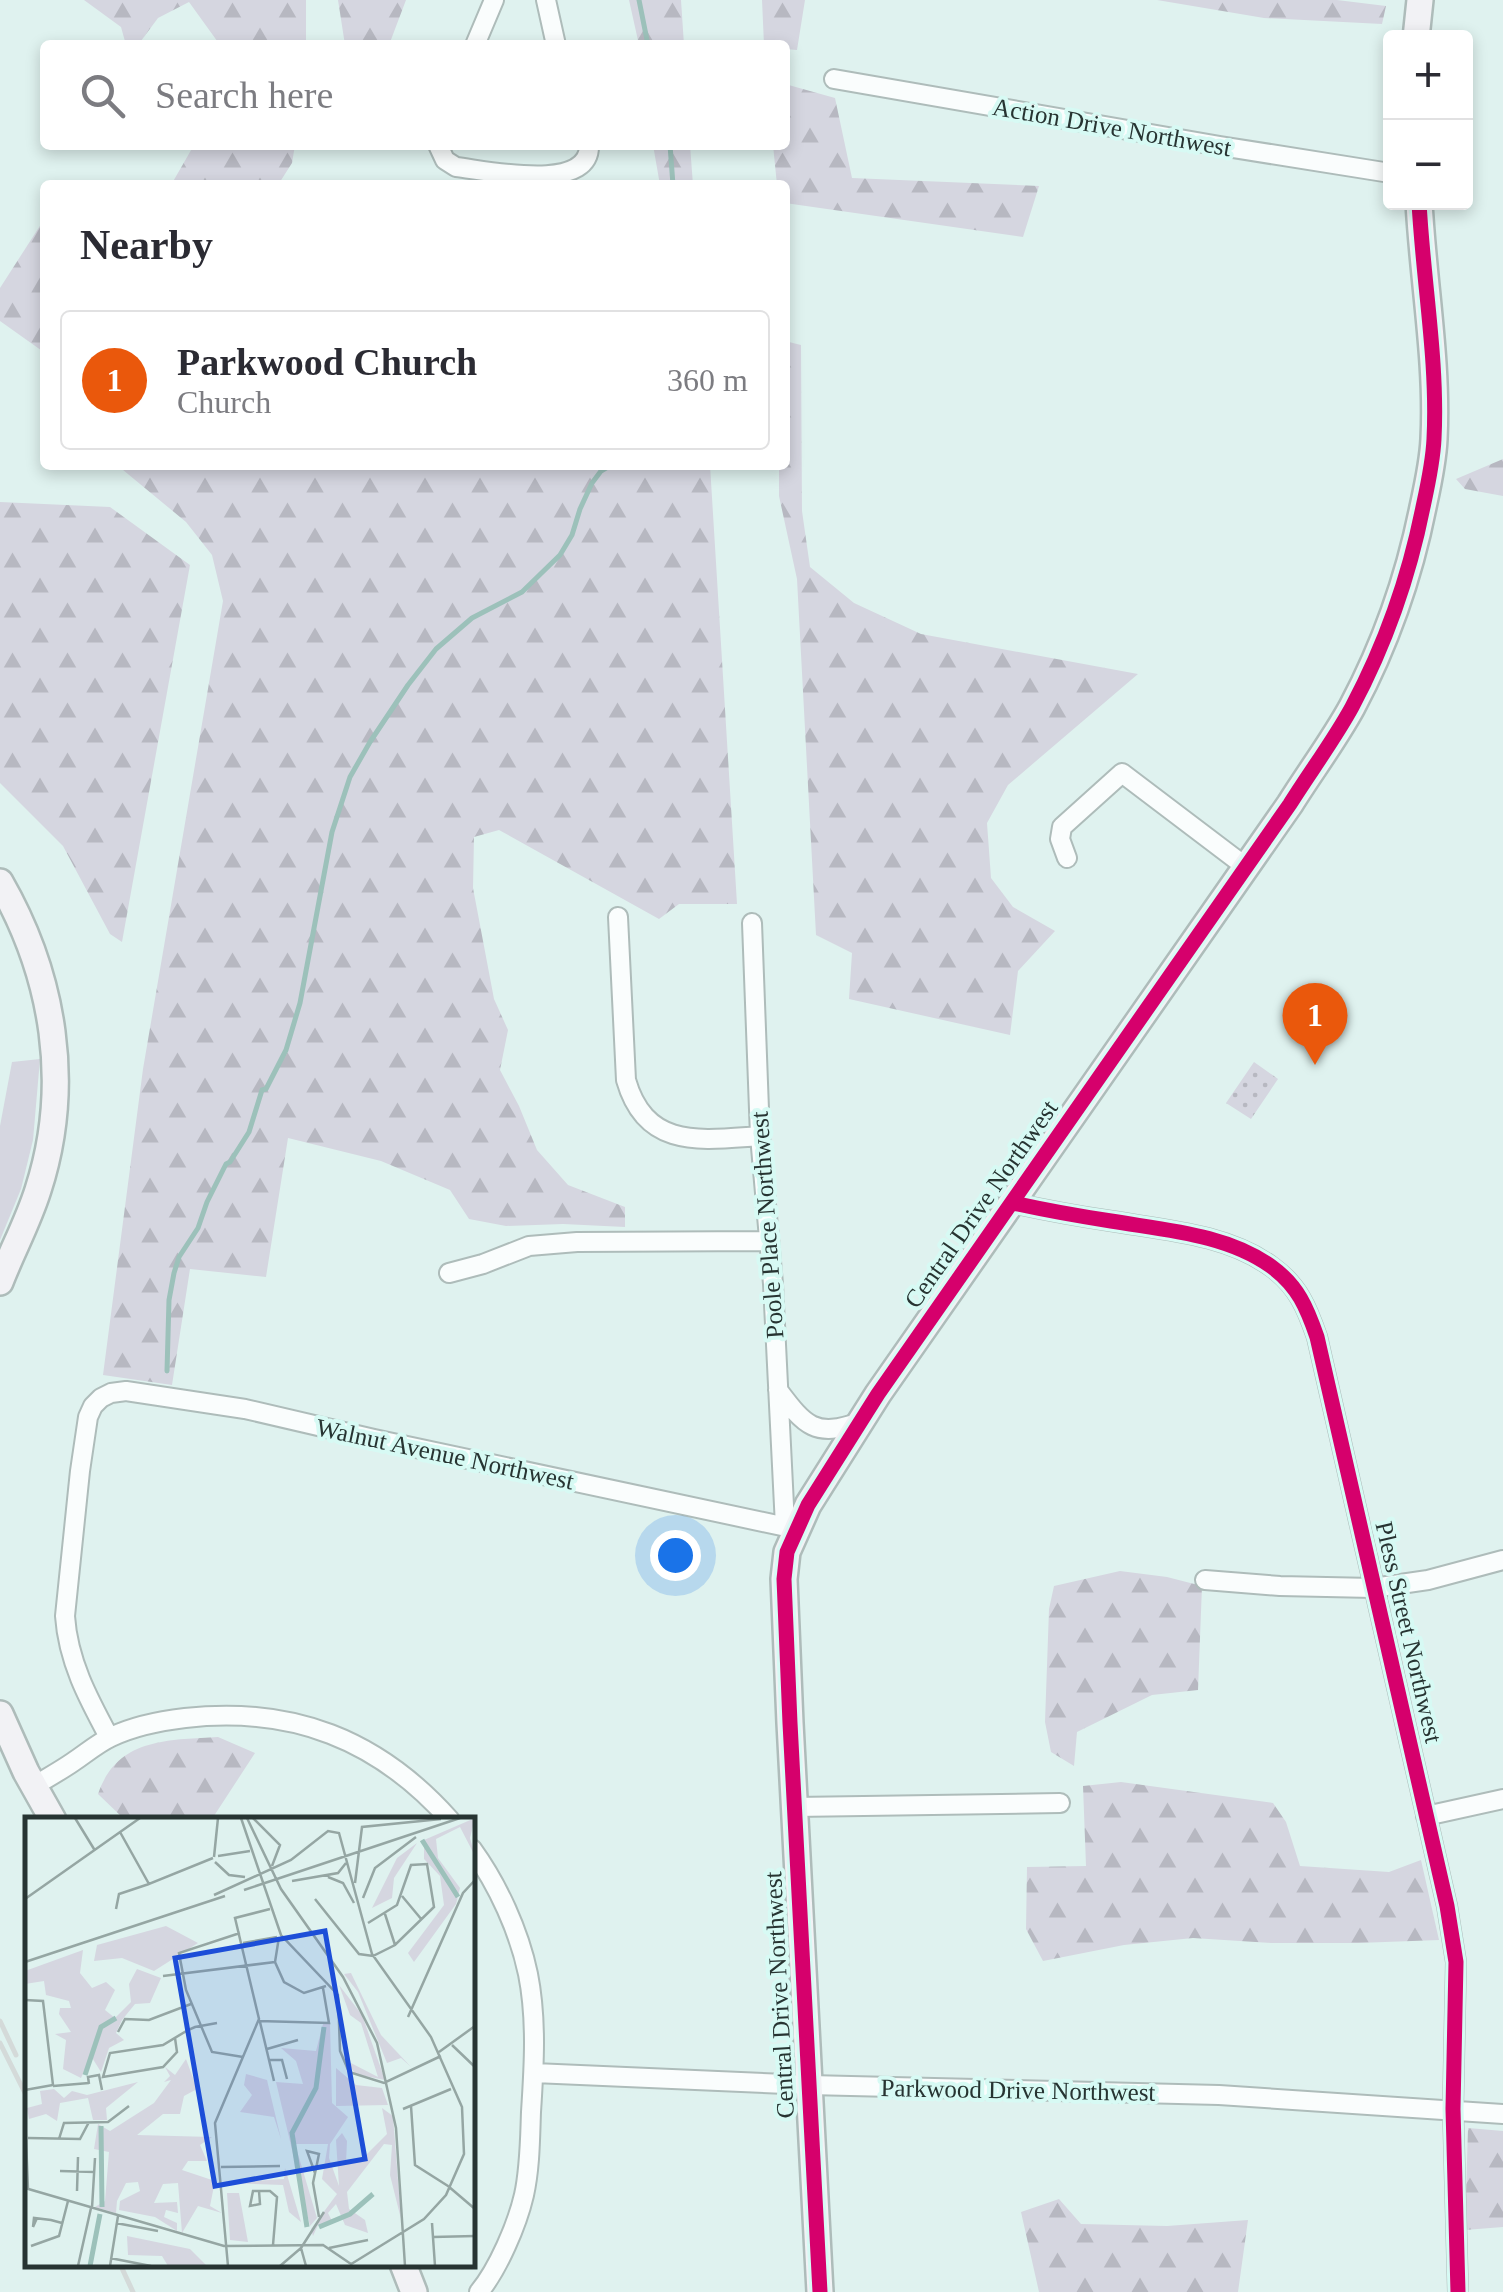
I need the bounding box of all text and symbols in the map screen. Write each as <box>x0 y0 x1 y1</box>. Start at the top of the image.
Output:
map controls <box>1383 30 1473 210</box>
button: + <box>1383 30 1473 120</box>
search box <box>40 40 790 150</box>
icon: search <box>75 68 130 123</box>
text: Search here <box>155 74 333 116</box>
street label: Action Drive Northwest <box>991 93 1233 161</box>
button: − <box>1383 120 1473 210</box>
text: Nearby <box>80 222 213 268</box>
text: Parkwood Church <box>177 341 477 383</box>
text: 1 <box>107 362 123 398</box>
text: 360 m <box>667 362 748 398</box>
text: Church <box>177 384 271 420</box>
pin: 1 <box>1282 982 1348 1065</box>
street label: Central Drive Northwest <box>899 1095 1063 1313</box>
street label: Poole Place Northwest <box>746 1110 788 1340</box>
street label: Walnut Avenue Northwest <box>314 1413 576 1495</box>
street label: Pless Street Northwest <box>1370 1519 1448 1745</box>
your location <box>650 1530 701 1581</box>
inset map <box>25 1817 475 2267</box>
street label: Central Drive Northwest <box>759 1871 799 2119</box>
street label: Parkwood Drive Northwest <box>880 2074 1156 2106</box>

